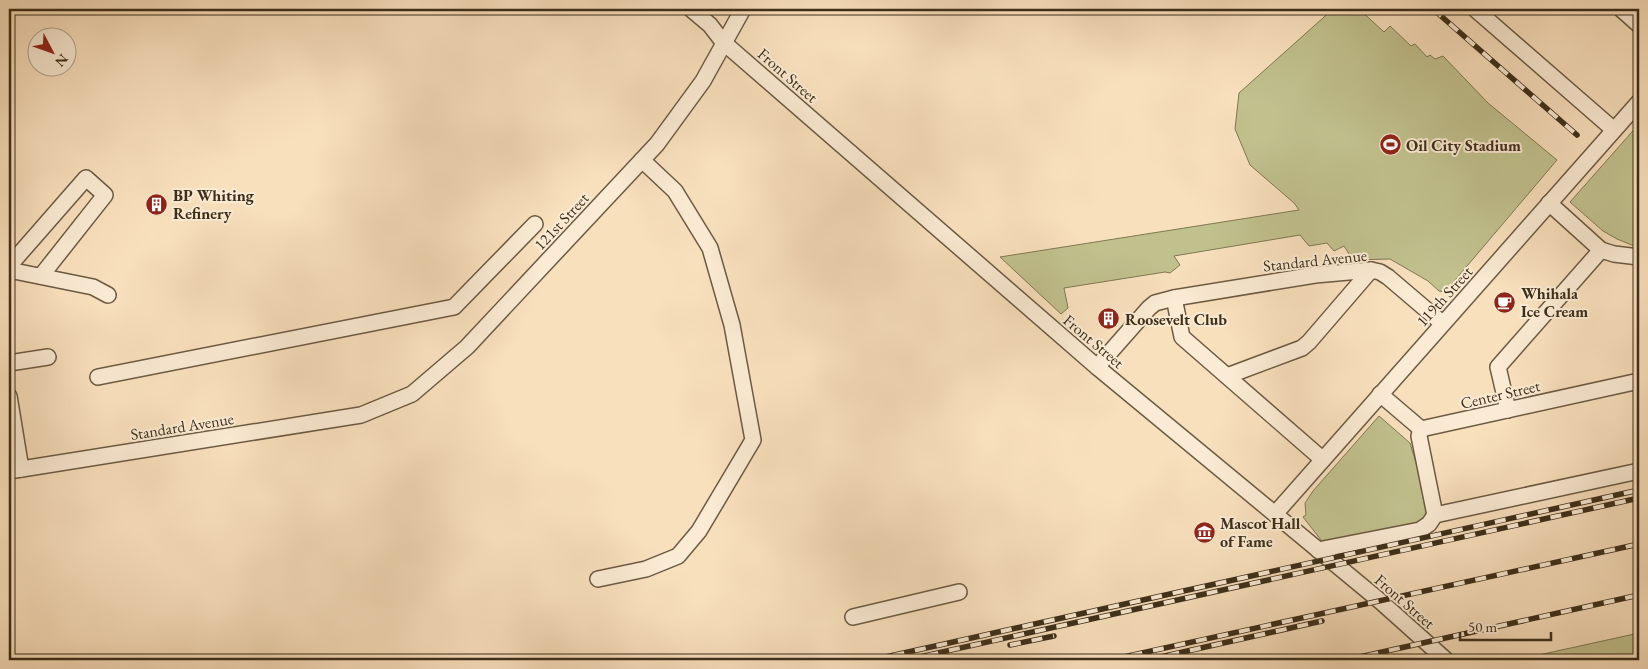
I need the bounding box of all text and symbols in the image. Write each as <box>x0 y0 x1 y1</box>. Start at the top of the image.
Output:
north arrow <box>28 28 78 78</box>
street label: Front Street <box>753 43 822 107</box>
text: N <box>51 50 72 71</box>
sports icon: Oil City Stadium <box>1378 133 1402 157</box>
place label: Oil City Stadium <box>1406 135 1521 156</box>
place label: BP Whiting Refinery <box>173 185 255 224</box>
street label: 121st Street <box>529 188 593 255</box>
building icon: BP Whiting Refinery <box>145 192 169 216</box>
street label: Standard Avenue <box>1262 245 1368 276</box>
street label: 119th Street <box>1412 262 1477 331</box>
place label: Whihala Ice Cream <box>1521 283 1588 322</box>
cafe icon: Whihala Ice Cream <box>1493 290 1517 314</box>
building icon: Roosevelt Club <box>1097 307 1121 331</box>
place label: Roosevelt Club <box>1125 309 1227 330</box>
street label: Front Street <box>1059 310 1128 373</box>
street label: Center Street <box>1458 375 1542 414</box>
street label: Standard Avenue <box>129 408 235 445</box>
place label: Mascot Hall of Fame <box>1220 513 1301 552</box>
museum icon: Mascot Hall of Fame <box>1192 520 1216 544</box>
street label: Front Street <box>1370 569 1439 633</box>
scale bar <box>1460 609 1552 641</box>
text: 50 m <box>1468 617 1497 636</box>

